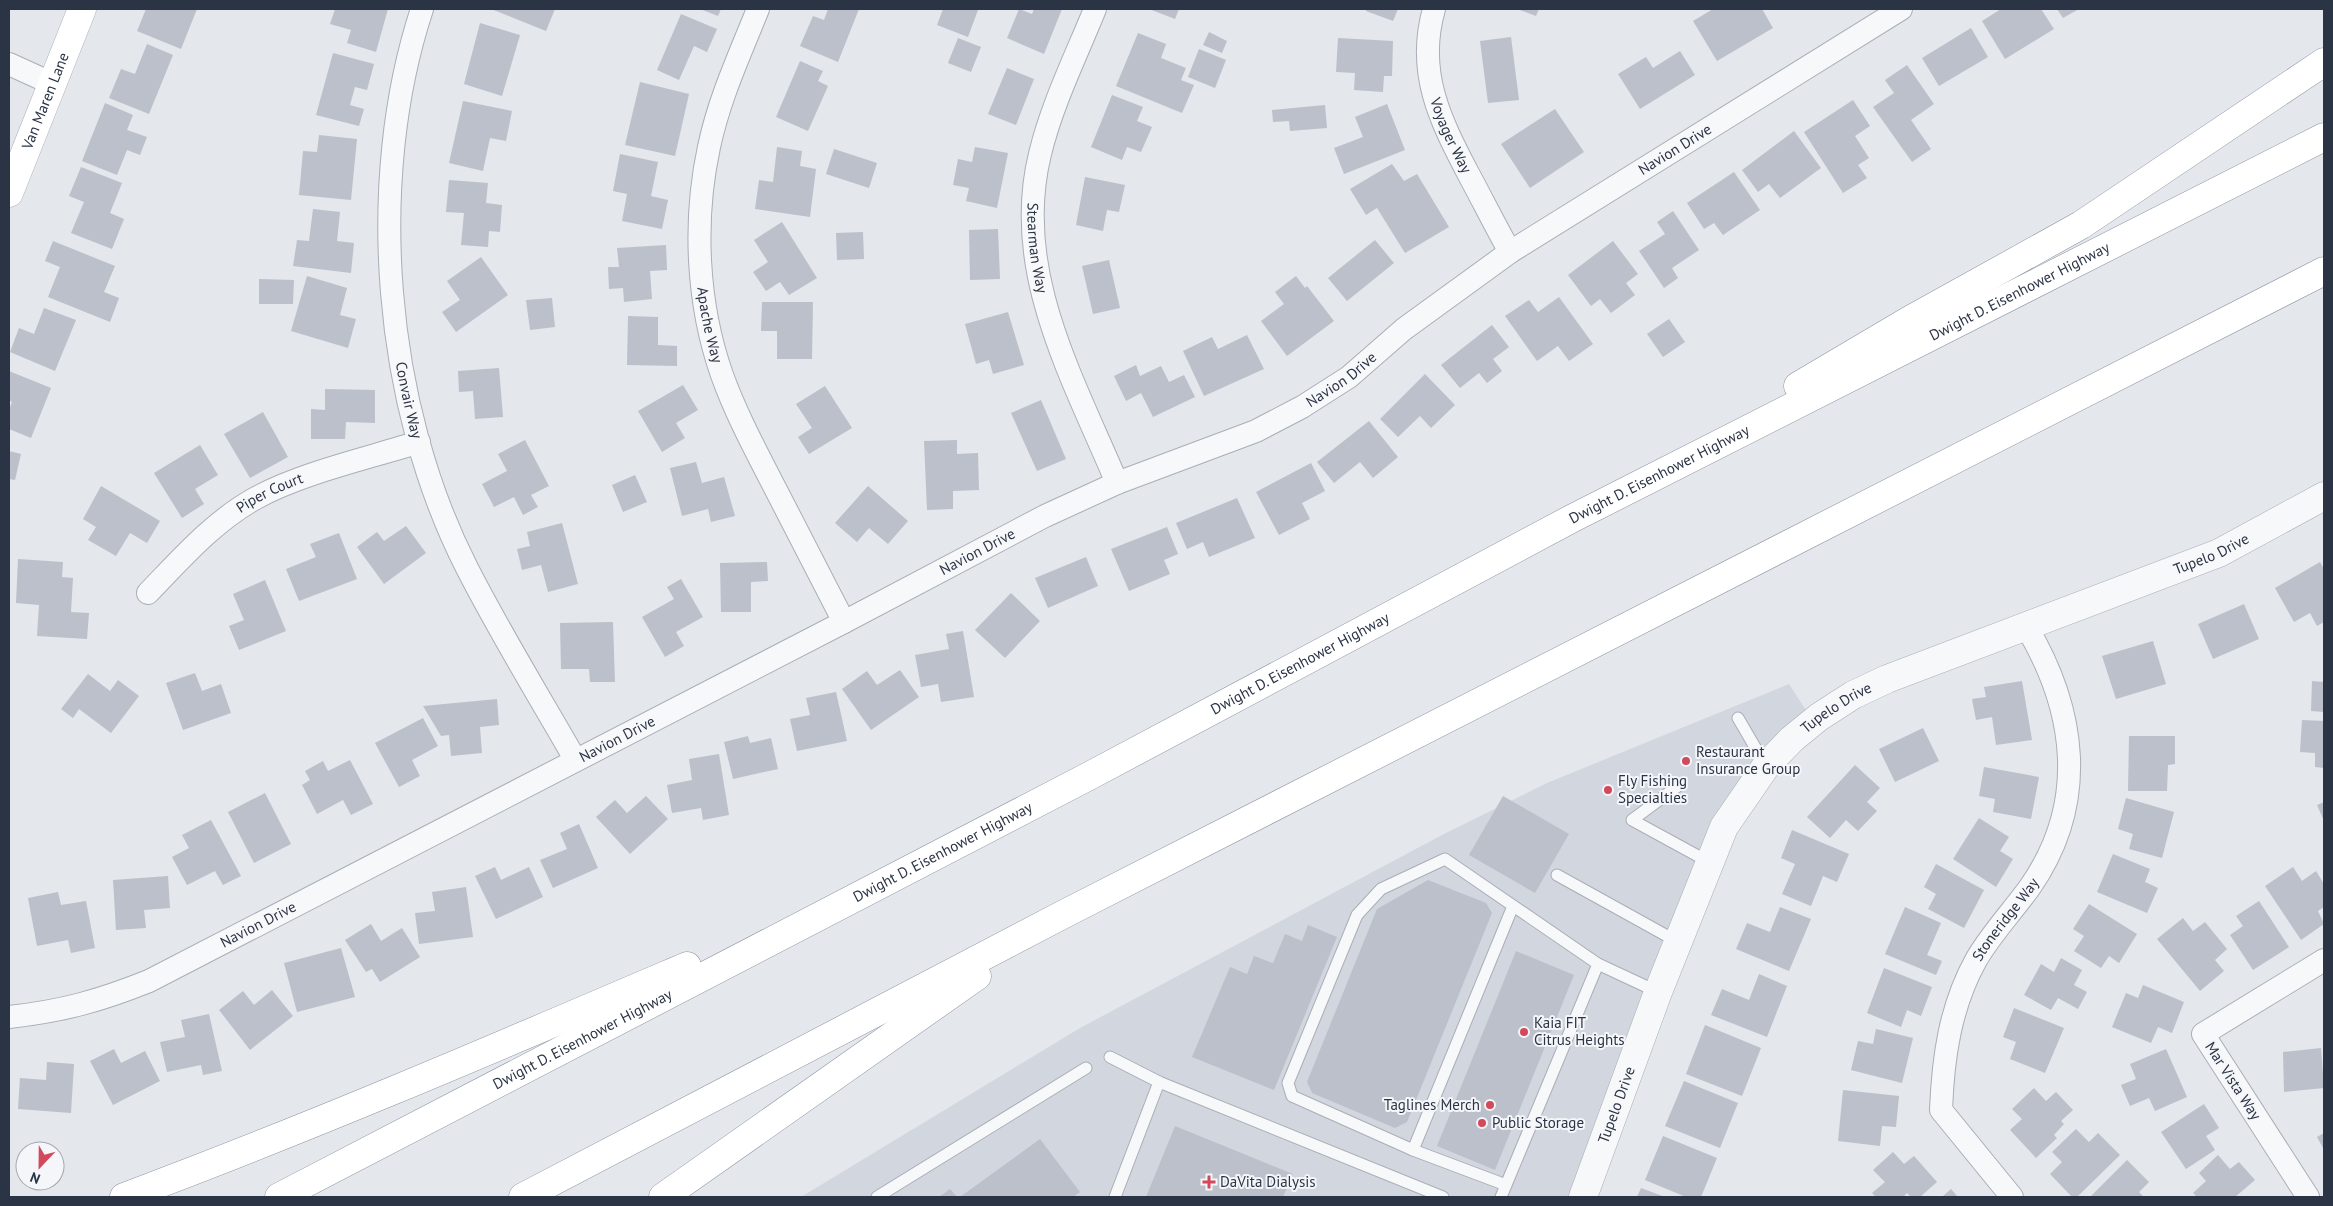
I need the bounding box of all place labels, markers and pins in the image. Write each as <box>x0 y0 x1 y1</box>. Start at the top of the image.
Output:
place label: Restaurant Insurance Group <box>1696 742 1800 778</box>
marker: Restaurant Insurance Group <box>1680 755 1692 767</box>
place label: Fly Fishing Specialties <box>1618 771 1687 807</box>
marker: Fly Fishing Specialties <box>1602 784 1614 796</box>
place label: Kaia FIT Citrus Heights <box>1534 1013 1625 1049</box>
marker: Kaia FIT Citrus Heights <box>1518 1026 1530 1038</box>
place label: Taglines Merch <box>1384 1095 1480 1114</box>
marker: Taglines Merch <box>1484 1099 1496 1111</box>
place label: Public Storage <box>1492 1113 1584 1132</box>
marker: Public Storage <box>1476 1117 1488 1129</box>
place label: DaVita Dialysis <box>1220 1172 1316 1191</box>
marker: DaVita Dialysis <box>1202 1175 1216 1189</box>

